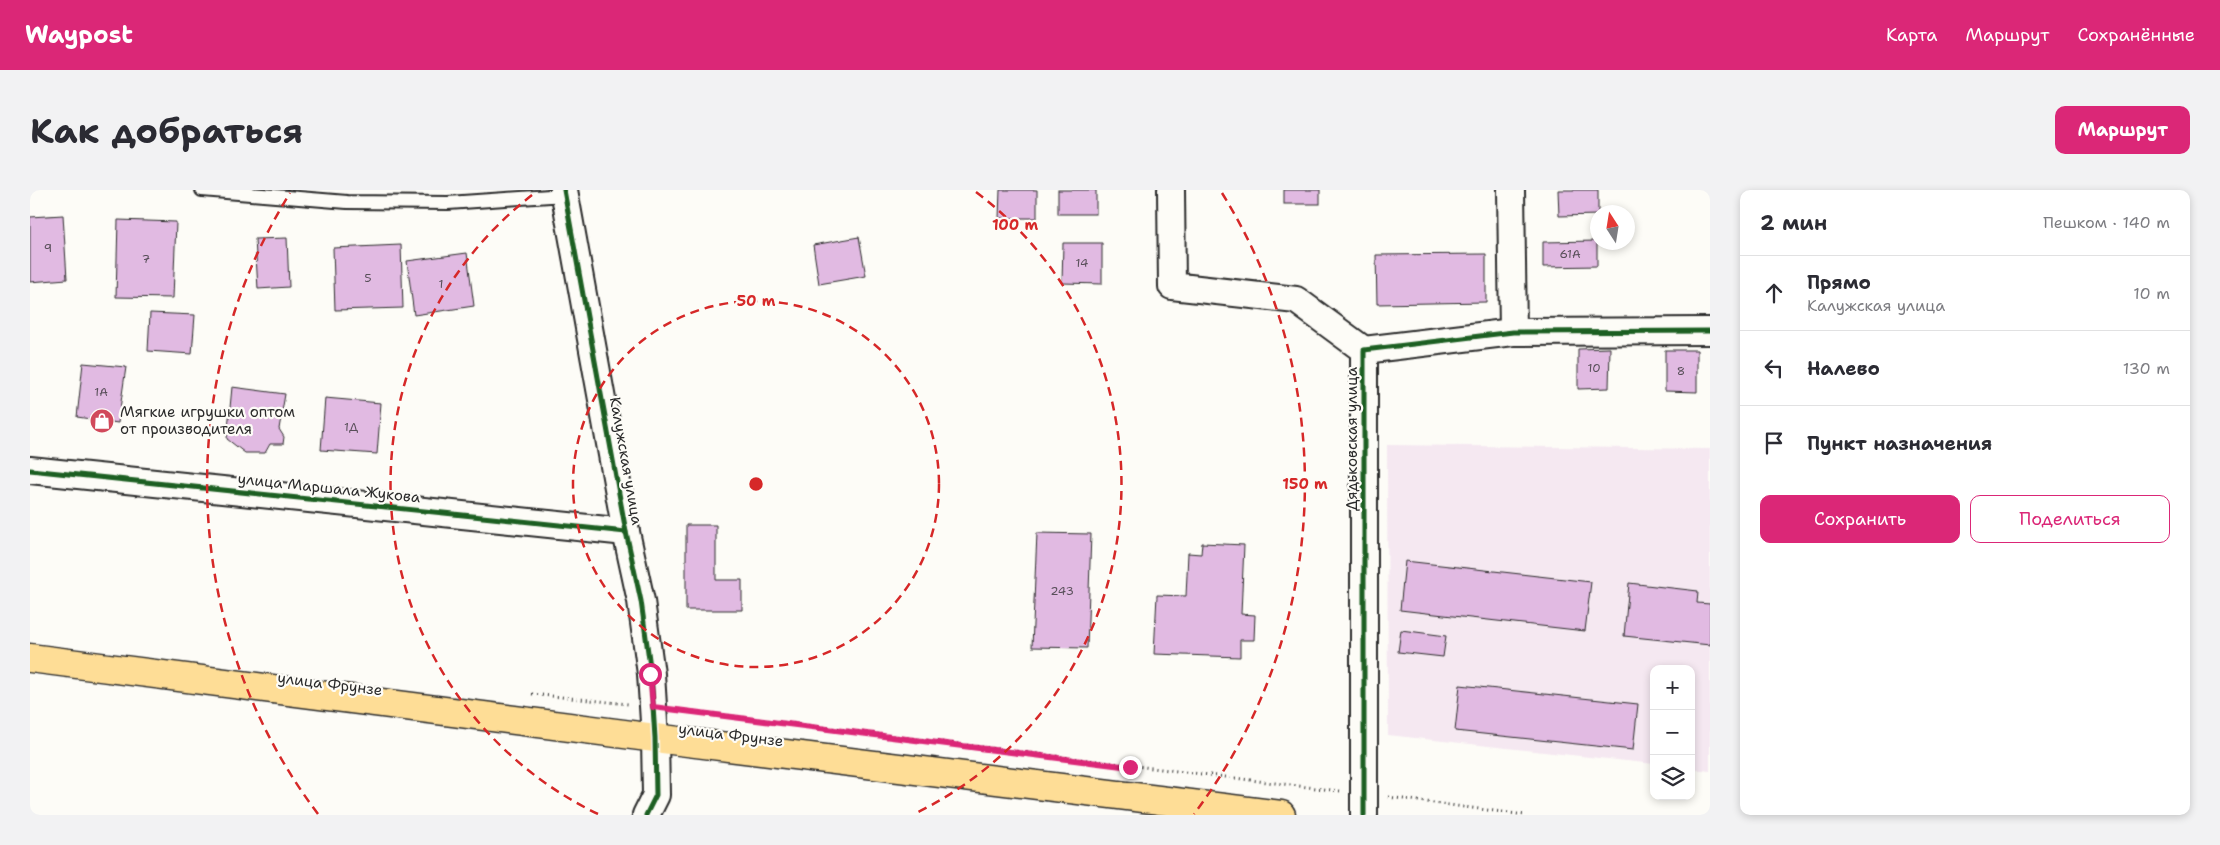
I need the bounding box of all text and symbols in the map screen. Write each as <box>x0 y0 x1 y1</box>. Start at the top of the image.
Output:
text: Waypost <box>25 19 133 51</box>
text: Карта <box>1886 23 1937 47</box>
text: Маршрут <box>1965 23 2049 47</box>
text: Сохранённые <box>2077 23 2195 47</box>
button: Маршрут <box>2055 106 2190 154</box>
text: Как добраться <box>30 107 303 154</box>
north arrow <box>1590 205 1635 250</box>
text: 2 мин <box>1760 209 1827 237</box>
text: Пешком · 140 m <box>2043 212 2170 233</box>
text: 100 m <box>992 215 1038 235</box>
house number: 9 <box>44 240 52 256</box>
house number: 61А <box>1559 246 1581 262</box>
house number: 7 <box>142 251 150 267</box>
house number: 14 <box>1076 255 1088 271</box>
house number: 5 <box>364 270 372 286</box>
text: Прямо <box>1807 270 1871 295</box>
house number: 1 <box>438 276 444 292</box>
icon: ahead <box>1760 279 1788 307</box>
text: 10 m <box>2133 283 2170 304</box>
text: 50 m <box>737 291 776 311</box>
text: Калужская улица <box>1807 295 1945 316</box>
icon: left <box>1760 354 1788 382</box>
text: Налево <box>1807 356 1880 381</box>
text: 130 m <box>2123 358 2170 379</box>
house number: 10 <box>1587 360 1601 376</box>
house number: 8 <box>1677 363 1685 379</box>
street label: Дядьковская улица <box>1342 366 1362 511</box>
house number: 1А <box>94 384 108 400</box>
street label: Калужская улица <box>605 395 647 527</box>
place label: Мягкие игрушки оптом от производителя <box>120 402 295 439</box>
shop icon: Мягкие игрушки оптом от производителя <box>89 408 115 434</box>
house number: 1Д <box>344 419 358 435</box>
icon: arrive <box>1760 429 1788 457</box>
text: Пункт назначения <box>1807 431 1992 456</box>
street label: улица Маршала Жукова <box>237 468 422 508</box>
text: 150 m <box>1282 474 1328 494</box>
centre of rings <box>747 475 765 493</box>
button: Сохранить <box>1760 495 1960 543</box>
button: Поделиться <box>1970 495 2170 543</box>
house number: 243 <box>1050 583 1074 599</box>
route start <box>639 663 662 686</box>
map controls <box>1650 665 1695 800</box>
button: + <box>1650 665 1695 710</box>
street label: улица Фрунзе <box>276 668 384 700</box>
button: − <box>1650 710 1695 755</box>
street label: улица Фрунзе <box>677 719 785 751</box>
button: layers <box>1650 755 1695 800</box>
route end <box>1119 756 1142 779</box>

